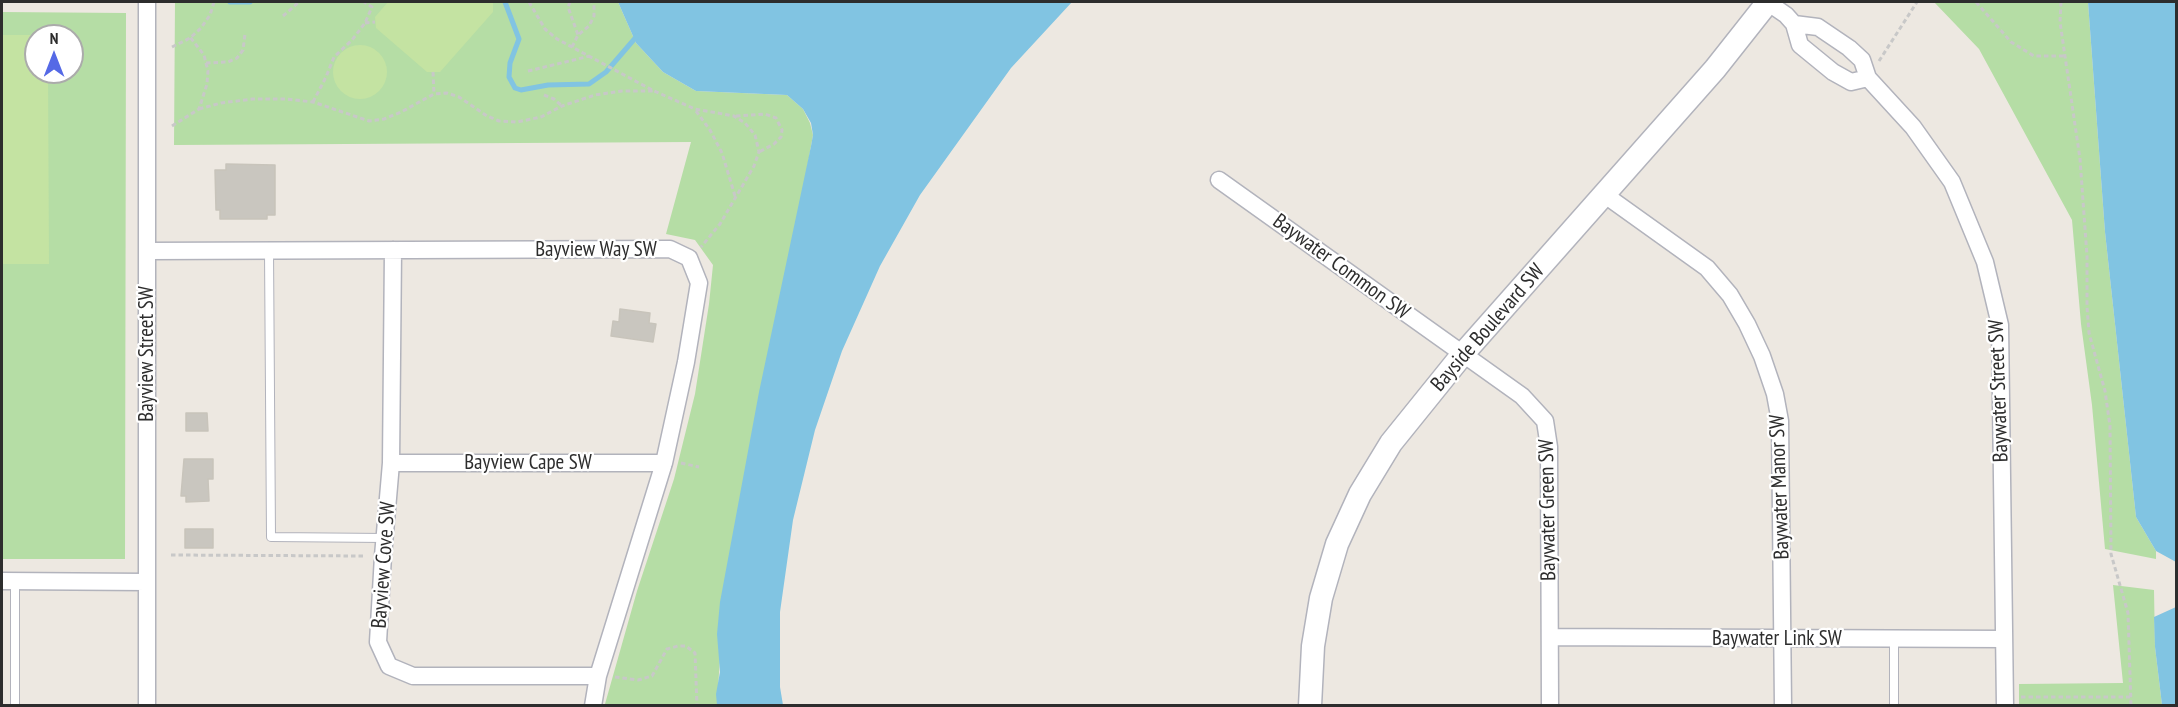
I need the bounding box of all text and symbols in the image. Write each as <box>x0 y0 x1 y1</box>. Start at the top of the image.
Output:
north arrow <box>24 24 84 84</box>
text: N <box>50 28 58 48</box>
street label: Baywater Common SW <box>1268 209 1414 325</box>
street label: Bayview Way SW <box>535 237 657 263</box>
street label: Bayside Boulevard SW <box>1426 259 1550 397</box>
street label: Bayview Street SW <box>134 286 160 422</box>
street label: Baywater Street SW <box>1984 319 2014 463</box>
street label: Baywater Manor SW <box>1765 414 1795 560</box>
street label: Baywater Green SW <box>1534 439 1562 581</box>
street label: Bayview Cape SW <box>464 450 592 476</box>
street label: Bayview Cove SW <box>367 501 401 629</box>
street label: Baywater Link SW <box>1712 626 1842 652</box>

